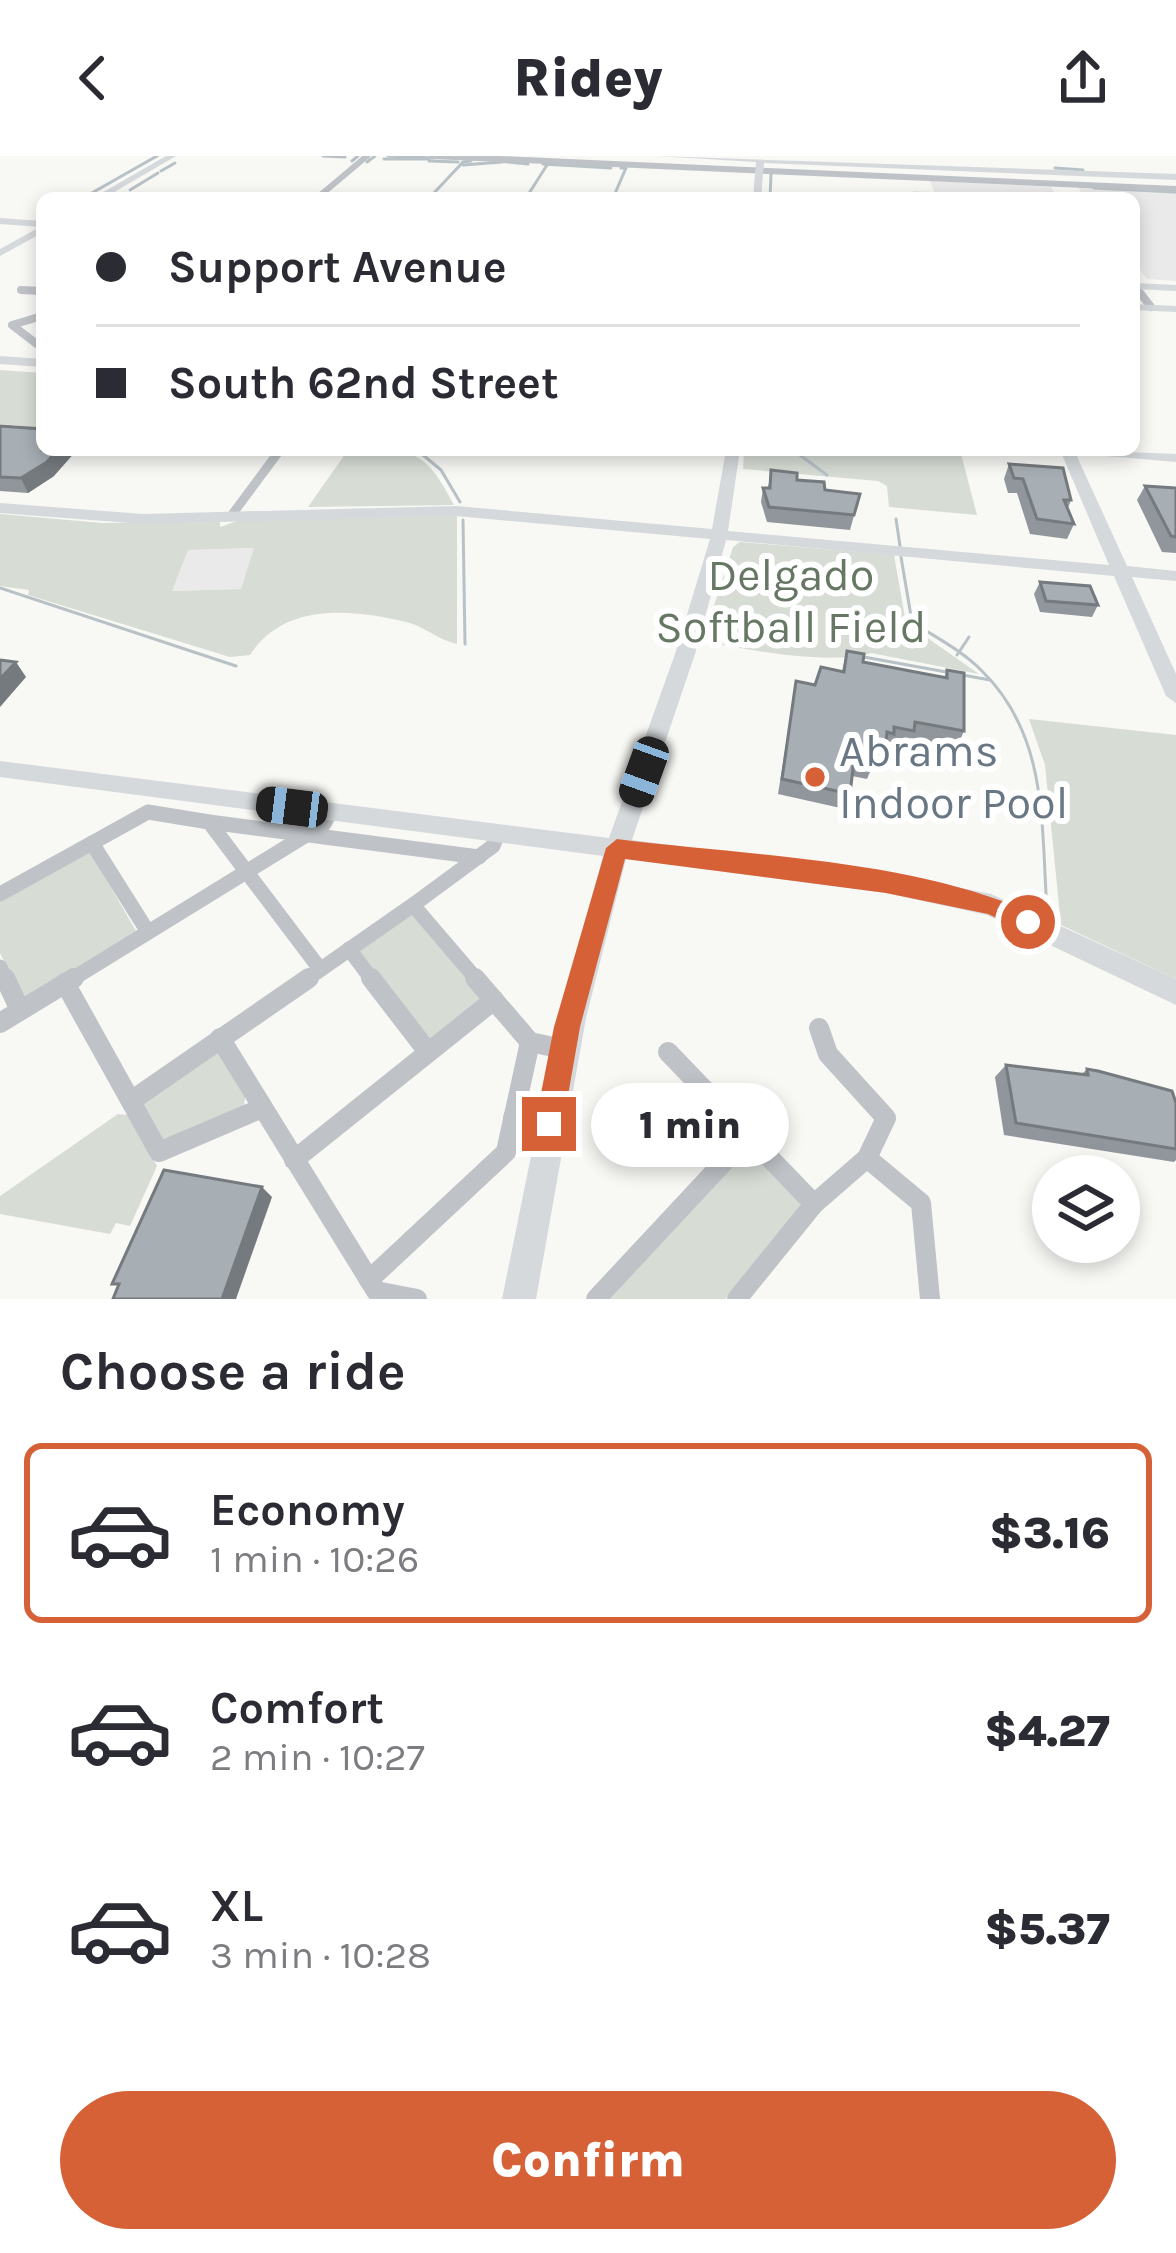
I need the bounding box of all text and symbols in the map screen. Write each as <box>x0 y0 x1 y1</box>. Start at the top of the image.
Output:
icon: back <box>60 45 126 111</box>
icon: share <box>1050 45 1116 111</box>
text: Ridey <box>513 46 663 110</box>
text: Support Avenue <box>168 241 507 293</box>
text: South 62nd Street <box>168 357 559 409</box>
park label: Delgado Softball Field <box>656 549 926 653</box>
place label: Abrams Indoor Pool <box>839 725 1068 829</box>
car <box>615 732 673 812</box>
marker: Abrams Indoor Pool <box>802 764 828 790</box>
car <box>254 785 330 829</box>
route start <box>1001 895 1055 949</box>
callout: 1 min <box>591 1082 789 1166</box>
route end <box>522 1097 576 1151</box>
text: 1 min <box>639 1102 741 1148</box>
map controls <box>1032 1155 1140 1263</box>
button: layers <box>1032 1155 1140 1263</box>
text: Choose a ride <box>60 1339 406 1403</box>
icon: car <box>66 1479 174 1587</box>
text: Economy <box>210 1484 405 1536</box>
text: $3.16 <box>989 1507 1110 1559</box>
text: 1 min · 10:26 <box>210 1536 419 1582</box>
icon: car <box>66 1677 174 1785</box>
text: Comfort <box>210 1682 384 1734</box>
text: $4.27 <box>984 1705 1110 1757</box>
text: 2 min · 10:27 <box>210 1734 425 1780</box>
icon: car <box>66 1875 174 1983</box>
text: XL <box>210 1880 263 1932</box>
text: $5.37 <box>985 1903 1110 1955</box>
text: 3 min · 10:28 <box>210 1932 431 1978</box>
button: Confirm <box>60 2091 1116 2229</box>

